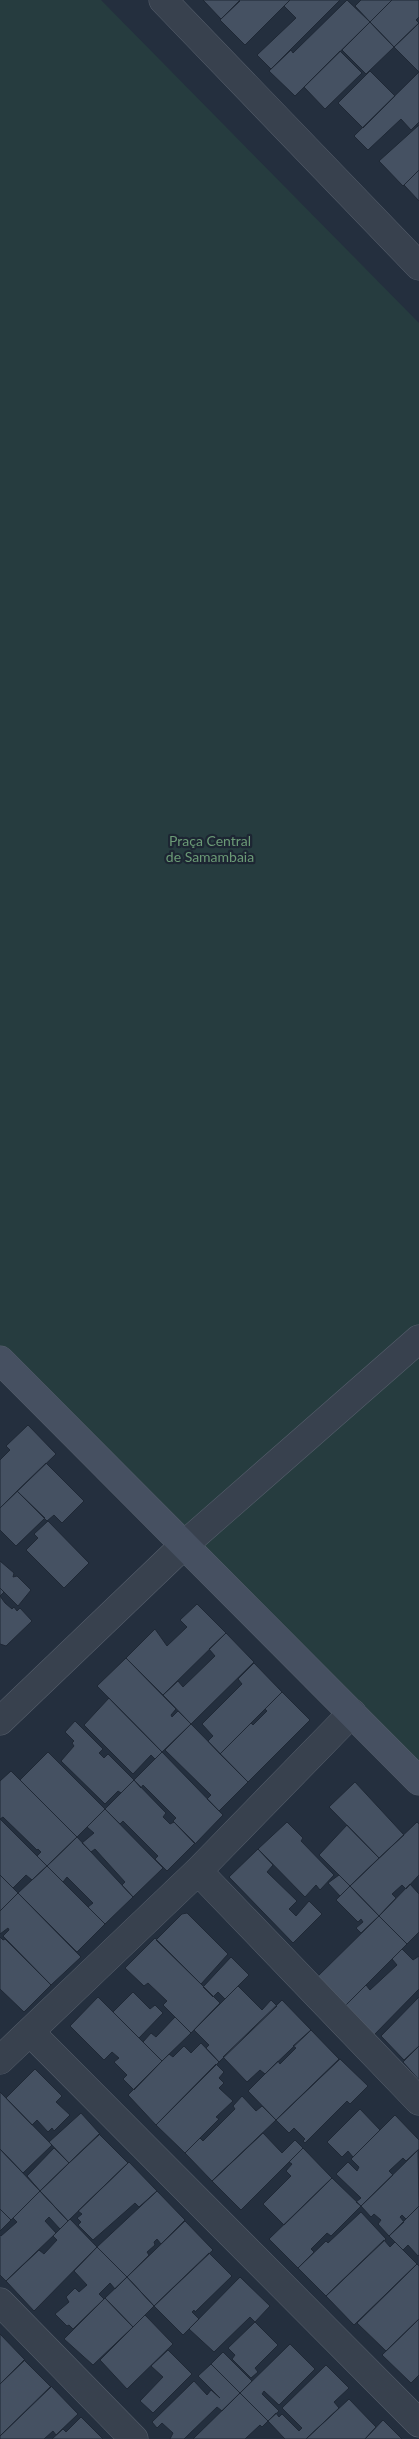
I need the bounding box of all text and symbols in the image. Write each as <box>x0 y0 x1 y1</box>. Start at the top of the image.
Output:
park label: Praça Central de Samambaia <box>166 832 254 865</box>

